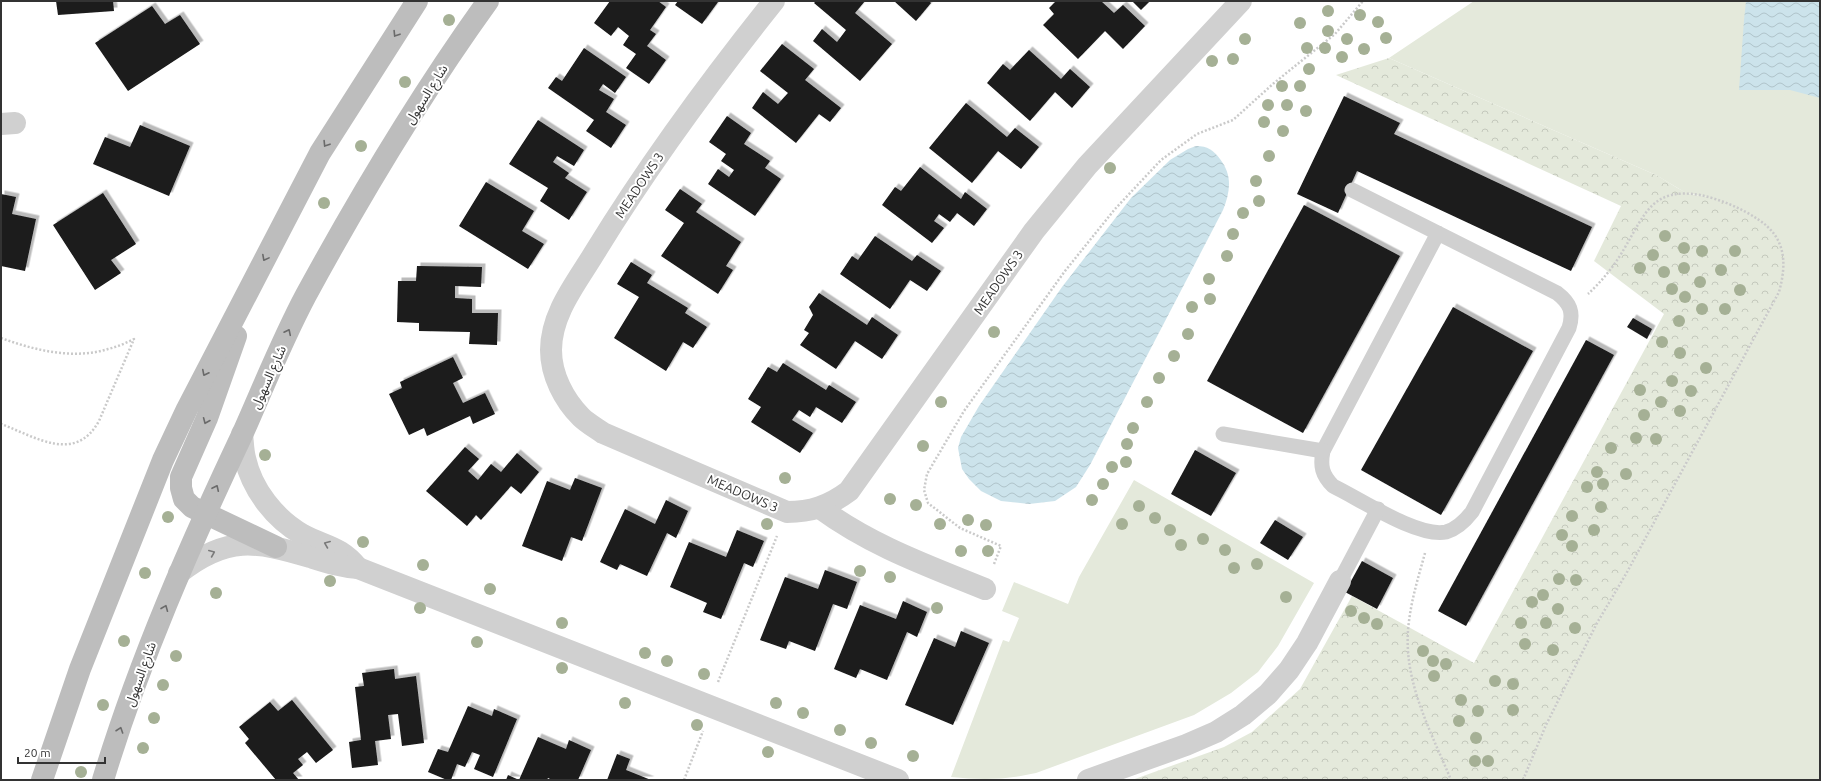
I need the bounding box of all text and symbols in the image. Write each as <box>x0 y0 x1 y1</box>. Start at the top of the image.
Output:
one-way arrow <box>393 30 401 37</box>
street label: شارع السهول <box>402 62 453 128</box>
one-way arrow <box>324 140 331 147</box>
street label: MEADOWS 3 <box>612 150 666 220</box>
street label: MEADOWS 3 <box>971 247 1025 317</box>
one-way arrow <box>262 254 269 261</box>
one-way arrow <box>283 329 291 337</box>
street label: شارع السهول <box>248 343 292 412</box>
one-way arrow <box>202 369 210 377</box>
one-way arrow <box>202 417 210 424</box>
street label: MEADOWS 3 <box>705 472 781 514</box>
one-way arrow <box>211 485 219 493</box>
one-way arrow <box>324 541 331 549</box>
one-way arrow <box>208 550 216 558</box>
one-way arrow <box>161 604 169 611</box>
street label: شارع السهول <box>122 640 162 710</box>
one-way arrow <box>115 726 124 733</box>
scale bar <box>18 739 105 765</box>
text: 20 m <box>24 746 51 759</box>

